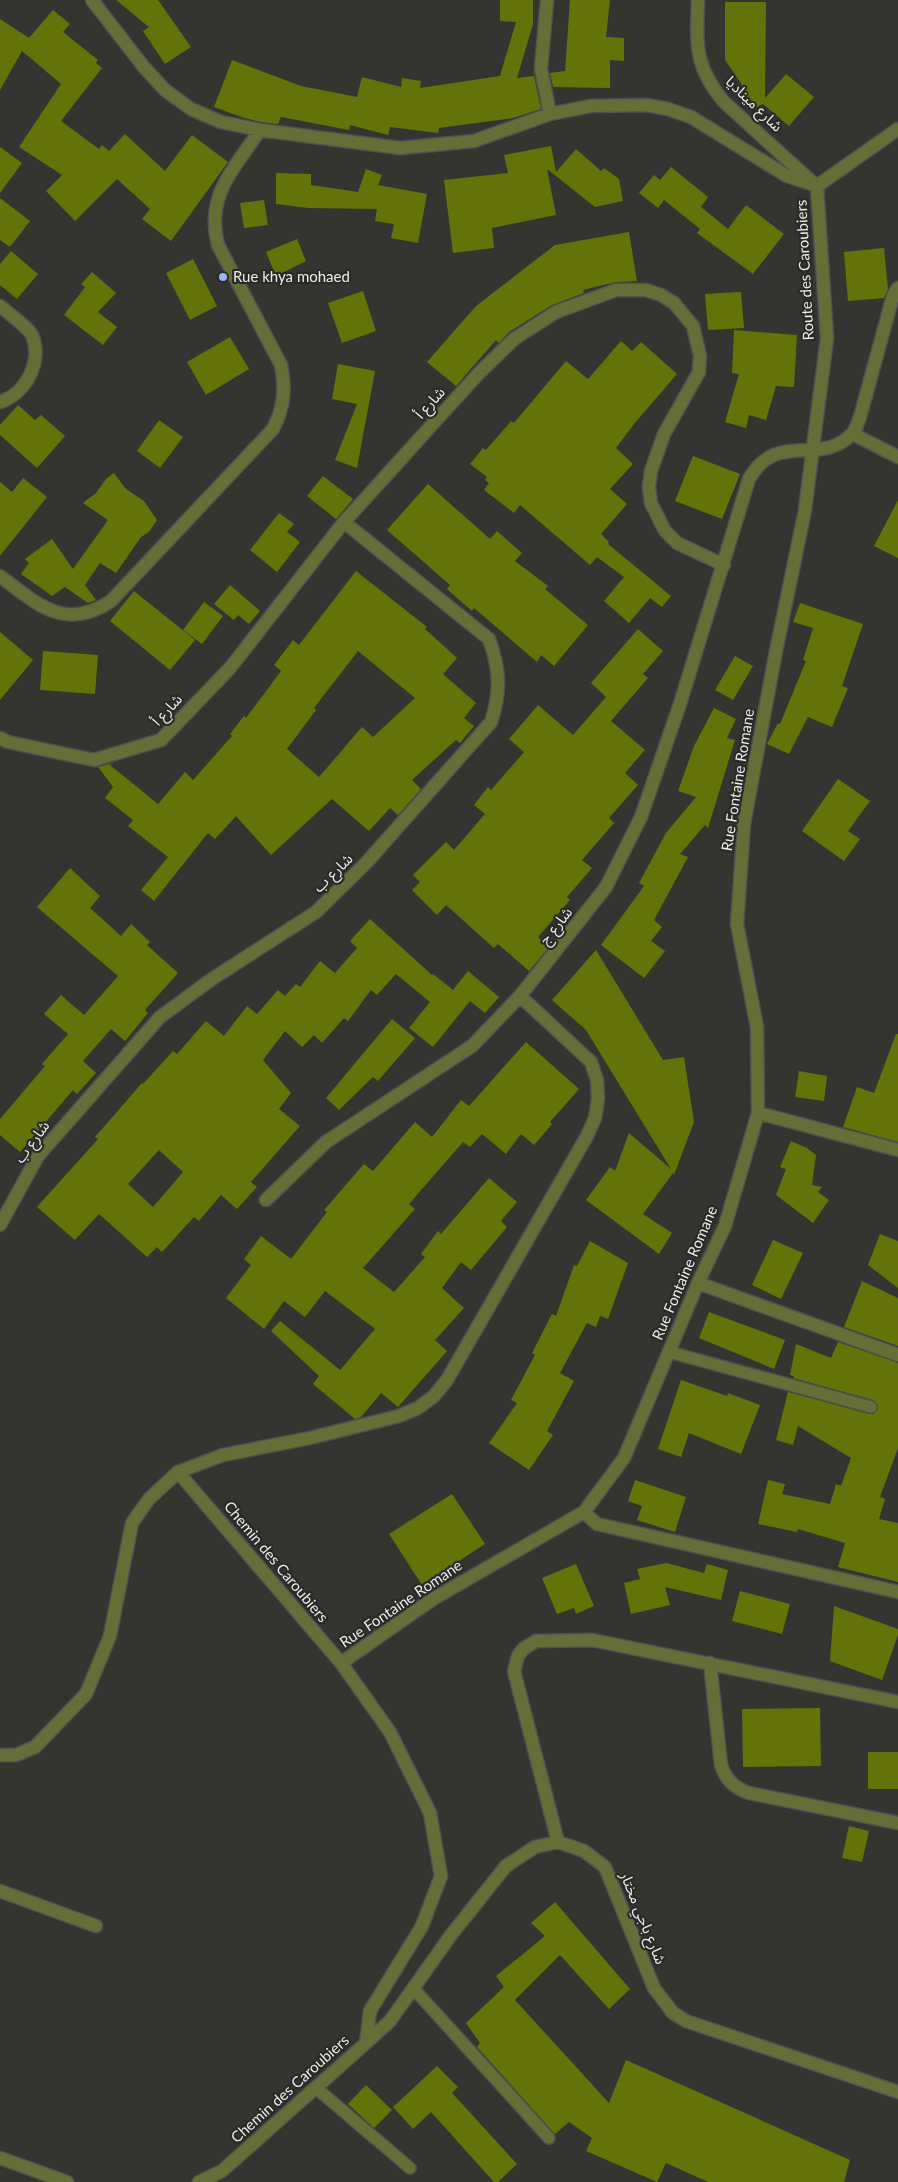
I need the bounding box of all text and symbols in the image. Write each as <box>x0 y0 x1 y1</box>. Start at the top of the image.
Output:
street label: شارع ميناديا <box>720 72 787 138</box>
street label: Route des Caroubiers <box>791 199 817 341</box>
place label: Rue khya mohaed <box>233 267 350 285</box>
marker: Rue khya mohaed <box>217 271 229 283</box>
street label: شارع أ <box>410 383 451 425</box>
street label: شارع أ <box>147 690 188 732</box>
street label: Rue Fontaine Romane <box>717 707 757 852</box>
street label: شارع ب <box>309 849 359 898</box>
street label: شارع ج <box>535 903 579 950</box>
street label: شارع ب <box>10 1117 56 1168</box>
street label: Rue Fontaine Romane <box>648 1203 721 1342</box>
street label: Chemin des Caroubiers <box>221 1497 333 1626</box>
street label: Rue Fontaine Romane <box>336 1555 465 1651</box>
street label: شارع باجي مختار <box>613 1868 671 1968</box>
street label: Chemin des Caroubiers <box>227 2031 352 2146</box>

